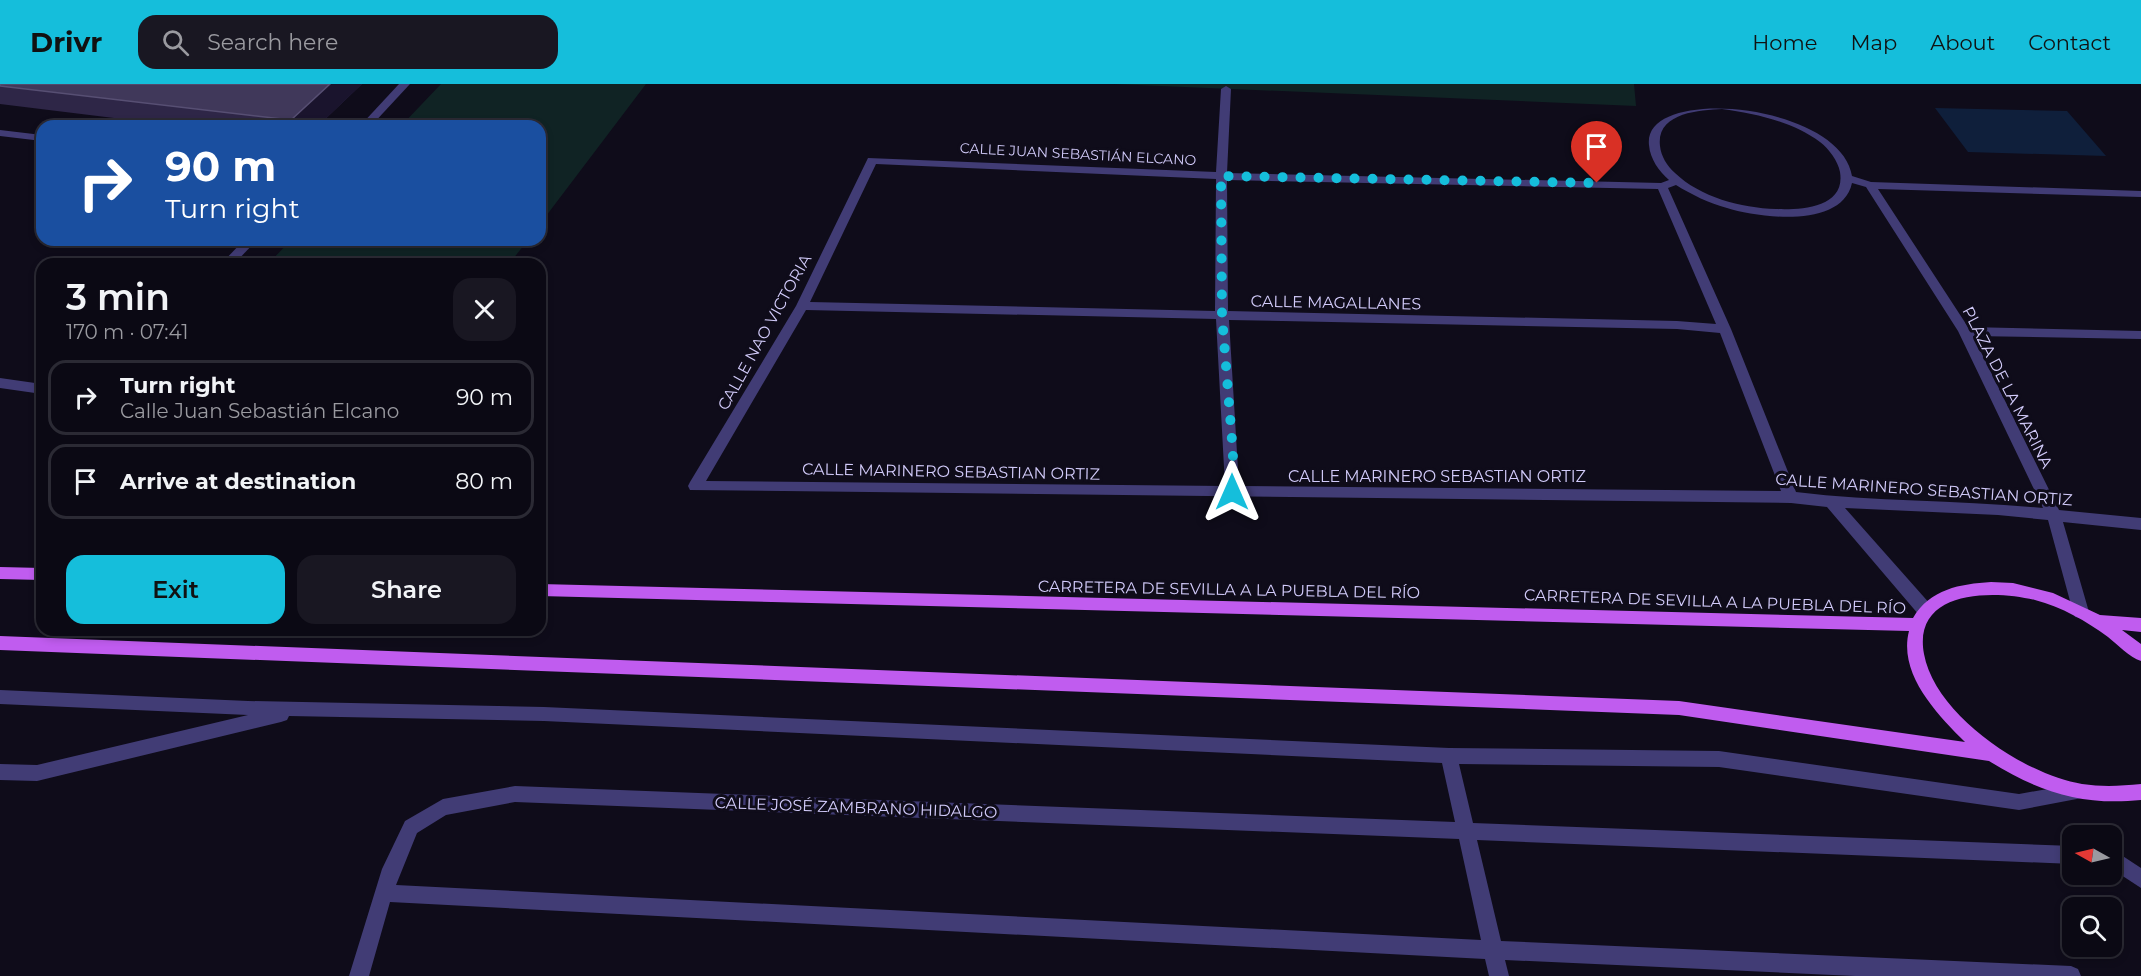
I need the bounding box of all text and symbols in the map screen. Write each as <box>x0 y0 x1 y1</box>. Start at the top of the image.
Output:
search box <box>138 15 558 69</box>
text: Drivr <box>30 25 102 59</box>
icon: search <box>159 26 192 59</box>
text: Search here <box>207 29 338 56</box>
text: Home <box>1752 30 1817 55</box>
text: Map <box>1850 30 1897 55</box>
text: About <box>1930 30 1995 55</box>
text: Contact <box>2028 30 2111 55</box>
pin <box>1571 121 1622 183</box>
icon: arrive <box>1580 130 1613 163</box>
street label: CALLE JUAN SEBASTIÁN ELCANO <box>959 139 1197 169</box>
text: 90 m <box>165 140 276 192</box>
icon: right <box>66 144 144 222</box>
text: Turn right <box>165 192 300 225</box>
street label: CALLE NAO VICTORIA <box>714 250 816 414</box>
text: 3 min <box>66 275 170 319</box>
button: close <box>453 278 516 341</box>
street label: CALLE MAGALLANES <box>1251 292 1422 313</box>
street label: PLAZA DE LA MARINA <box>1958 303 2057 472</box>
text: 170 m · 07:41 <box>66 320 188 344</box>
text: Turn right <box>120 372 235 399</box>
icon: right <box>69 381 102 414</box>
text: 90 m <box>456 384 513 411</box>
text: Calle Juan Sebastián Elcano <box>120 399 399 423</box>
street label: CALLE MARINERO SEBASTIAN ORTIZ <box>802 459 1100 484</box>
position arrow <box>1200 460 1264 524</box>
icon: arrive <box>69 465 102 498</box>
street label: CALLE MARINERO SEBASTIAN ORTIZ <box>1288 467 1586 486</box>
text: Arrive at destination <box>120 468 356 495</box>
text: 80 m <box>455 468 513 495</box>
street label: CALLE MARINERO SEBASTIAN ORTIZ <box>1775 470 2073 509</box>
button: Exit <box>66 555 285 624</box>
button: Share <box>297 555 516 624</box>
street label: CARRETERA DE SEVILLA A LA PUEBLA DEL RÍO <box>1038 577 1420 602</box>
street label: CARRETERA DE SEVILLA A LA PUEBLA DEL RÍO <box>1524 585 1906 618</box>
street label: CALLE JOSÉ ZAMBRANO HIDALGO <box>714 793 998 822</box>
north arrow <box>2062 825 2122 885</box>
map controls <box>2062 825 2122 957</box>
button: search <box>2062 897 2122 957</box>

